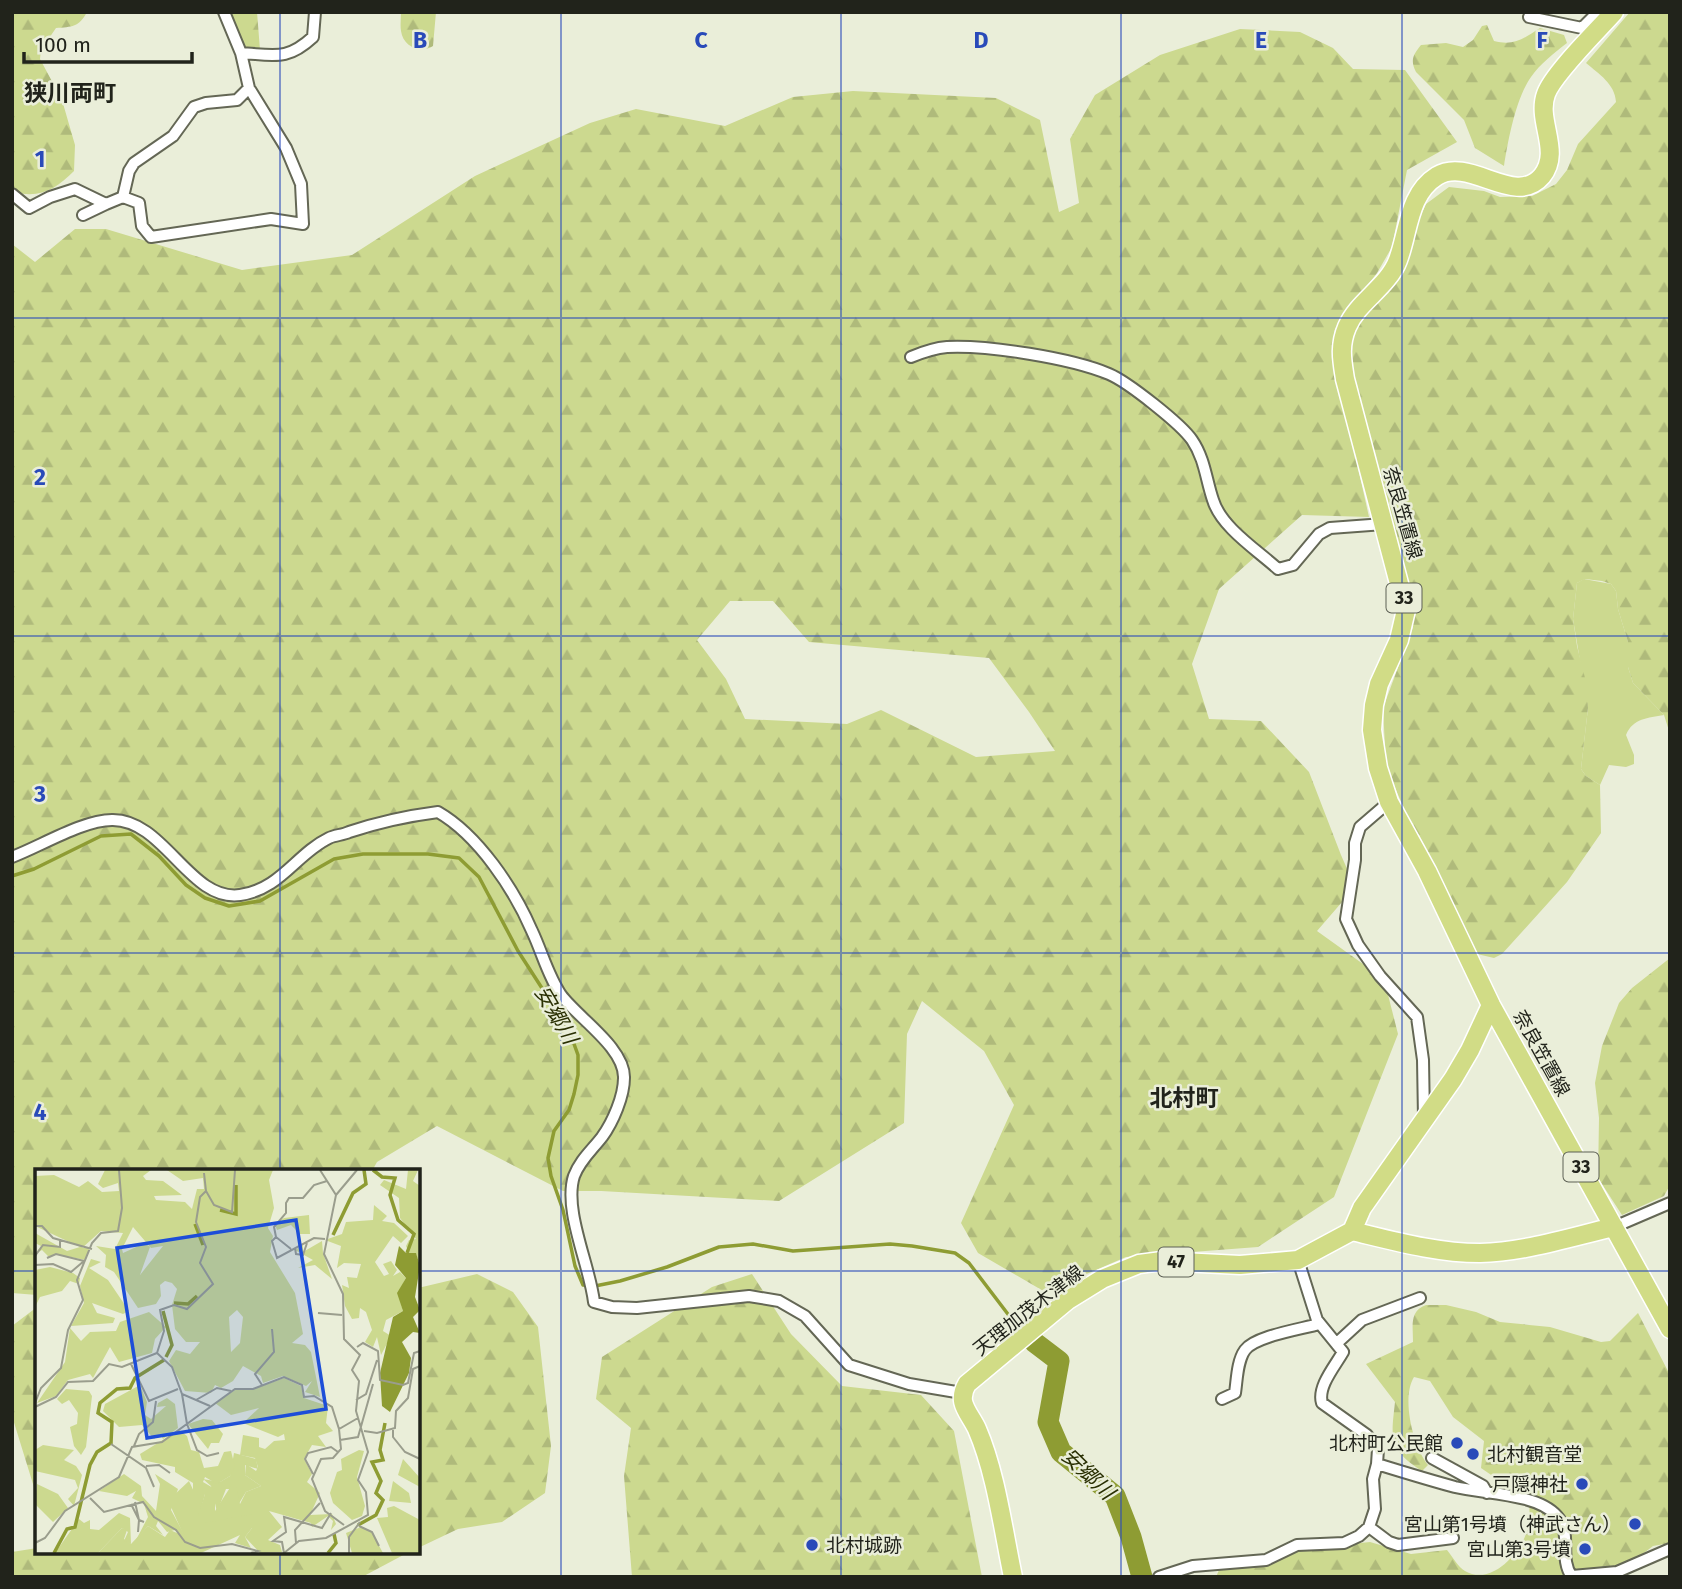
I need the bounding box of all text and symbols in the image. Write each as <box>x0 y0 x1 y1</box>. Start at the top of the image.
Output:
scale bar <box>24 21 192 65</box>
text: B <box>413 26 427 54</box>
text: C <box>694 26 708 54</box>
text: D <box>974 26 989 54</box>
text: E <box>1255 26 1267 54</box>
text: F <box>1536 26 1548 54</box>
text: 100 m <box>35 32 91 58</box>
district label: 狭川両町 <box>24 79 116 107</box>
text: 1 <box>35 145 45 173</box>
text: 2 <box>34 463 46 491</box>
street label: 奈良笠置線 <box>1378 464 1427 562</box>
road number: 33 <box>1386 584 1422 612</box>
text: 3 <box>33 780 46 808</box>
water label: 安郷川 <box>529 981 584 1051</box>
street label: 奈良笠置線 <box>1508 1006 1575 1100</box>
district label: 北村町 <box>1150 1084 1219 1112</box>
text: 4 <box>34 1098 47 1126</box>
road number: 33 <box>1564 1152 1598 1182</box>
inset map <box>35 1169 420 1554</box>
road number: 47 <box>1158 1247 1194 1276</box>
street label: 天理加茂木津線 <box>969 1260 1088 1360</box>
place label: 北村町公民館 <box>1329 1432 1443 1455</box>
marker: 北村町公民館 <box>1449 1435 1465 1451</box>
water label: 安郷川 <box>1056 1443 1121 1507</box>
place label: 北村観音堂 <box>1487 1443 1582 1466</box>
marker: 北村観音堂 <box>1465 1446 1481 1462</box>
place label: 戸隠神社 <box>1492 1473 1568 1496</box>
marker: 戸隠神社 <box>1574 1476 1590 1492</box>
place label: 宮山第1号墳（神武さん） <box>1404 1513 1621 1536</box>
marker: 宮山第1号墳（神武さん） <box>1627 1516 1643 1532</box>
place label: 北村城跡 <box>826 1534 902 1557</box>
marker: 北村城跡 <box>804 1537 820 1553</box>
place label: 宮山第3号墳 <box>1467 1538 1571 1561</box>
marker: 宮山第3号墳 <box>1577 1541 1593 1557</box>

